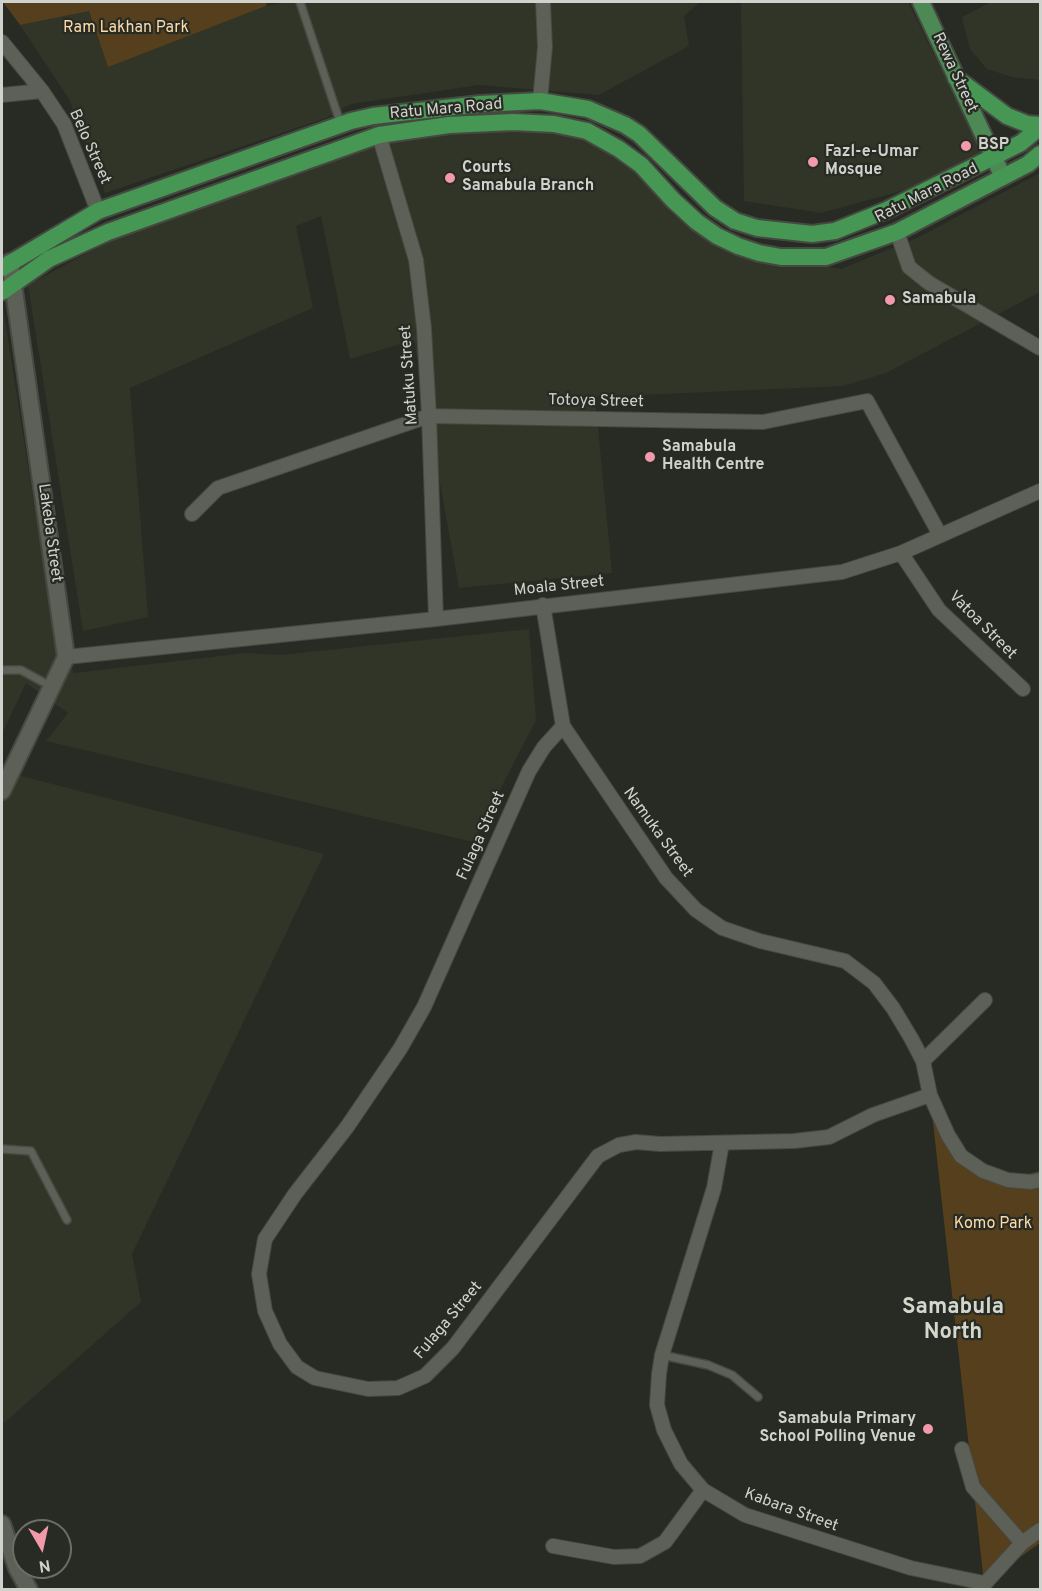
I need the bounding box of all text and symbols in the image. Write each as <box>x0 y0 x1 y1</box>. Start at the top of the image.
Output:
park label: Ram Lakhan Park <box>63 19 189 39</box>
street label: Rewa Street <box>927 30 981 116</box>
street label: Ratu Mara Road <box>389 96 503 124</box>
street label: Belo Street <box>64 106 114 188</box>
place label: BSP <box>978 136 1009 156</box>
marker: BSP <box>959 139 973 153</box>
place label: Fazl-e-Umar Mosque <box>825 143 919 181</box>
marker: Fazl-e-Umar Mosque <box>806 155 820 169</box>
place label: Courts Samabula Branch <box>462 159 594 197</box>
street label: Ratu Mara Road <box>872 160 982 228</box>
marker: Courts Samabula Branch <box>443 171 457 185</box>
place label: Samabula <box>902 290 976 310</box>
marker: Samabula <box>883 293 897 307</box>
street label: Matuku Street <box>397 324 423 426</box>
street label: Totoya Street <box>548 392 644 412</box>
place label: Samabula Health Centre <box>662 438 765 476</box>
marker: Samabula Health Centre <box>643 450 657 464</box>
street label: Lakeba Street <box>33 482 65 584</box>
street label: Moala Street <box>513 573 605 601</box>
street label: Vatoa Street <box>944 588 1020 664</box>
street label: Namuka Street <box>618 784 696 882</box>
street label: Fulaga Street <box>454 788 510 884</box>
park label: Komo Park <box>954 1215 1032 1235</box>
street label: Fulaga Street <box>411 1278 487 1364</box>
district label: Samabula North <box>902 1296 1004 1348</box>
place label: Samabula Primary School Polling Venue <box>760 1410 916 1448</box>
marker: Samabula Primary School Polling Venue <box>921 1422 935 1436</box>
street label: Kabara Street <box>741 1485 841 1537</box>
north arrow <box>12 1519 72 1579</box>
text: N <box>37 1554 52 1576</box>

